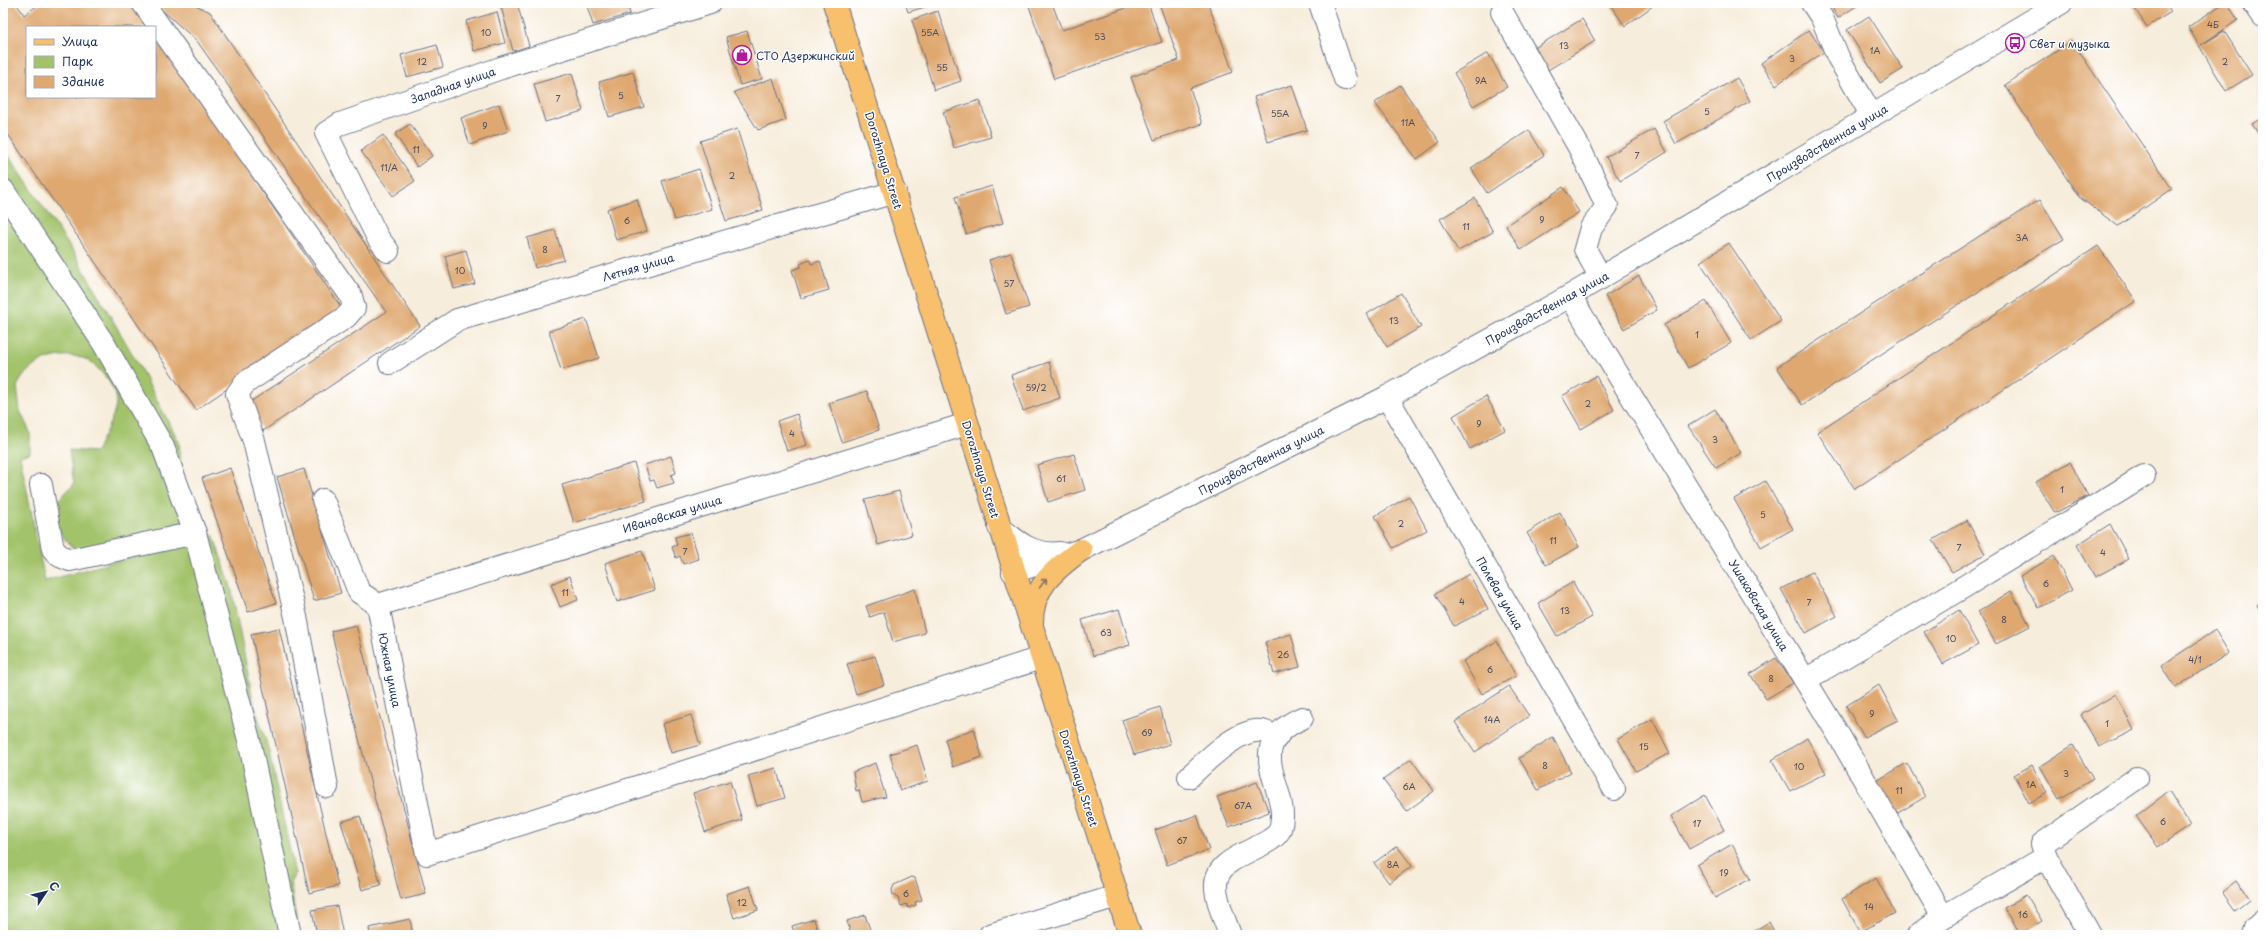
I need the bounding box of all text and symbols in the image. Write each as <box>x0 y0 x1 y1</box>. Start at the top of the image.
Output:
house number: 4Б <box>2207 17 2219 31</box>
house number: 10 <box>481 25 492 39</box>
house number: 55А <box>921 25 939 39</box>
legend <box>26 26 156 98</box>
house number: 53 <box>1094 29 1106 43</box>
text: Улица <box>62 32 98 50</box>
bus stop icon: Свет и музыка <box>2004 32 2026 54</box>
place label: Свет и музыка <box>2029 35 2110 52</box>
house number: 13 <box>1559 38 1569 52</box>
house number: 1А <box>1870 43 1881 57</box>
shop icon: СТО Дзержинский <box>731 44 753 66</box>
place label: СТО Дзержинский <box>756 47 855 64</box>
house number: 3 <box>1789 51 1795 65</box>
text: Парк <box>62 52 94 70</box>
house number: 12 <box>417 54 427 68</box>
house number: 2 <box>2222 54 2228 68</box>
house number: 55 <box>936 60 948 74</box>
street label: Западная улица <box>408 63 498 107</box>
text: Здание <box>62 72 104 90</box>
house number: 9А <box>1475 73 1487 87</box>
house number: 5 <box>618 88 624 102</box>
house number: 7 <box>555 91 561 105</box>
street label: Производственная улица <box>1763 100 1891 186</box>
house number: 5 <box>1704 104 1710 118</box>
house number: 55А <box>1271 106 1289 120</box>
street label: Dorozhnaya Street <box>861 109 907 211</box>
house number: 11А <box>1401 115 1415 129</box>
house number: 9 <box>482 118 488 132</box>
house number: 11 <box>412 142 420 156</box>
house number: 7 <box>1634 148 1640 162</box>
house number: 11/А <box>380 160 398 174</box>
house number: 2 <box>729 168 735 182</box>
house number: 9 <box>1539 212 1545 226</box>
house number: 6 <box>624 213 630 227</box>
house number: 11 <box>1462 219 1470 233</box>
house number: 3А <box>2016 230 2029 244</box>
house number: 8 <box>542 242 548 256</box>
street label: Летняя улица <box>600 249 676 285</box>
house number: 10 <box>455 263 466 277</box>
street label: Производственная улица <box>1482 267 1612 349</box>
house number: 57 <box>1004 276 1014 290</box>
house number: 13 <box>1389 313 1399 327</box>
house number: 1 <box>1695 327 1699 341</box>
house number: 59/2 <box>1025 380 1047 394</box>
house number: 2 <box>1585 396 1591 410</box>
house number: 9 <box>1476 416 1482 430</box>
street label: Dorozhnaya Street <box>958 418 1004 520</box>
street label: Производственная улица <box>1195 421 1327 499</box>
house number: 4 <box>789 426 795 440</box>
house number: 3 <box>1712 432 1718 446</box>
house number: 61 <box>1056 471 1066 485</box>
house number: 1 <box>2060 482 2064 496</box>
street label: Ивановская улица <box>620 491 724 537</box>
house number: 5 <box>1760 507 1766 521</box>
house number: 2 <box>1398 516 1404 530</box>
house number: 11 <box>1549 533 1557 547</box>
house number: 7 <box>1956 540 1962 554</box>
house number: 7 <box>682 544 688 558</box>
house number: 4 <box>2100 545 2106 559</box>
street label: Полевая улица <box>1472 553 1528 633</box>
street label: Ушаковская улица <box>1725 556 1793 654</box>
house number: 6 <box>2043 576 2049 590</box>
one-way arrow <box>1039 578 1047 589</box>
house number: 11 <box>561 585 569 599</box>
house number: 4 <box>1459 594 1465 608</box>
house number: 7 <box>1806 595 1812 609</box>
house number: 13 <box>1560 603 1570 617</box>
house number: 8 <box>2001 612 2007 626</box>
house number: 63 <box>1100 625 1112 639</box>
street label: Южная улица <box>374 631 406 709</box>
house number: 10 <box>1946 631 1957 645</box>
house number: 26 <box>1277 647 1289 661</box>
house number: 4/1 <box>2188 652 2202 666</box>
house number: 6 <box>1487 662 1493 676</box>
house number: 8 <box>1768 671 1774 685</box>
house number: 9 <box>1869 706 1875 720</box>
house number: 14А <box>1484 712 1501 726</box>
house number: 1 <box>2105 716 2109 730</box>
house number: 69 <box>1141 725 1153 739</box>
street label: Dorozhnaya Street <box>1055 727 1103 829</box>
house number: 15 <box>1639 739 1649 753</box>
house number: 8 <box>1542 758 1548 772</box>
house number: 10 <box>1794 759 1805 773</box>
house number: 3 <box>2063 766 2069 780</box>
house number: 1А <box>2026 777 2037 791</box>
house number: 6А <box>1402 779 1416 793</box>
house number: 11 <box>1895 783 1903 797</box>
house number: 67А <box>1234 798 1252 812</box>
house number: 6 <box>2160 814 2166 828</box>
house number: 17 <box>1693 816 1702 830</box>
house number: 67 <box>1176 833 1188 847</box>
house number: 8А <box>1387 857 1399 871</box>
house number: 19 <box>1719 865 1729 879</box>
north arrow <box>26 872 66 912</box>
text: С <box>45 878 64 894</box>
house number: 6 <box>903 886 909 900</box>
house number: 12 <box>737 895 747 909</box>
house number: 14 <box>1864 899 1874 913</box>
house number: 16 <box>2018 907 2028 921</box>

